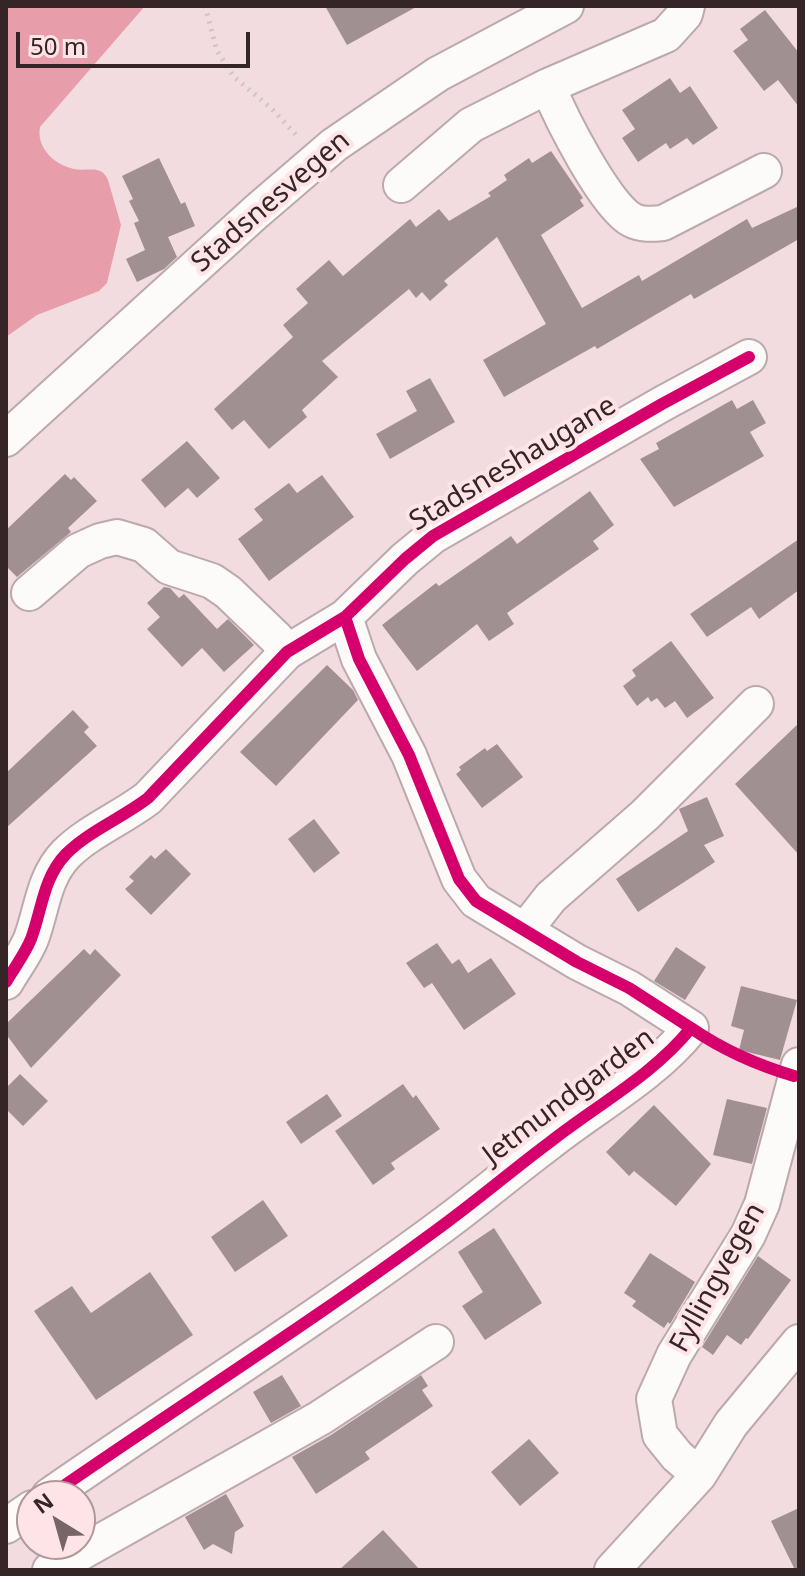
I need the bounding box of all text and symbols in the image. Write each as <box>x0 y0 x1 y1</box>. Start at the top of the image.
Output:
scale bar <box>20 16 254 66</box>
text: 50 m <box>30 29 86 62</box>
street label: Stadsnesvegen <box>185 124 357 280</box>
street label: Stadsneshaugane <box>404 389 622 539</box>
street label: Jetmundgarden <box>477 1022 661 1172</box>
street label: Fyllingvegen <box>663 1198 773 1358</box>
north arrow <box>16 1480 96 1560</box>
text: N <box>27 1485 59 1520</box>

